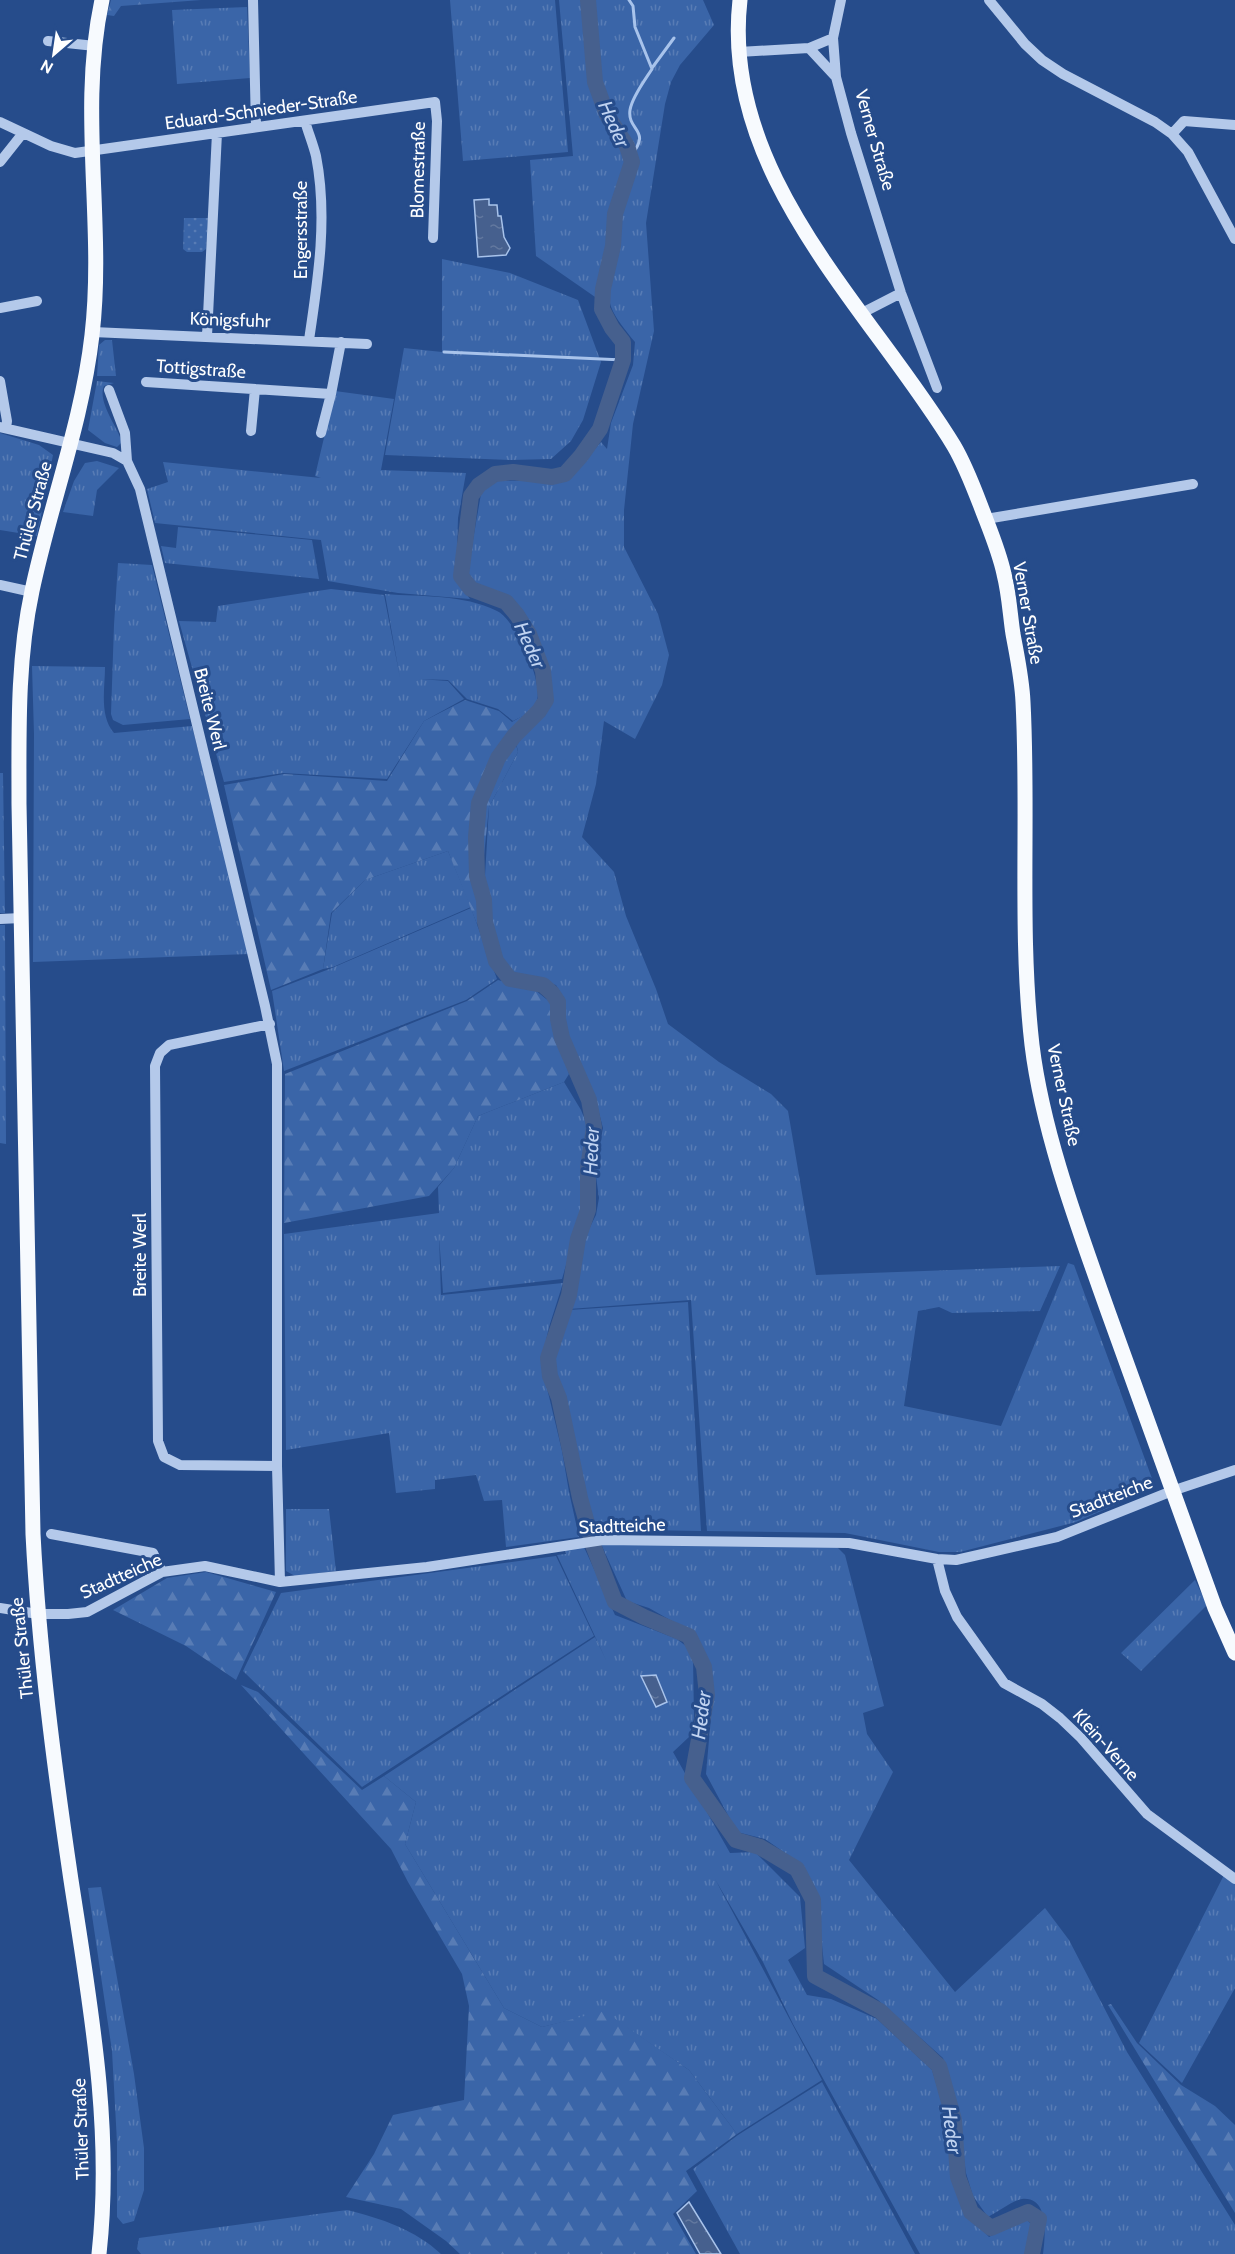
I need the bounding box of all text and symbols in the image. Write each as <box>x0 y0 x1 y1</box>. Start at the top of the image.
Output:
north arrow <box>24 24 84 84</box>
text: N <box>37 56 57 78</box>
street label: Eduard-Schnieder-Straße <box>163 86 359 134</box>
street label: Verner Straße <box>850 87 900 193</box>
water label: Heder <box>593 97 635 152</box>
street label: Blomestraße <box>406 121 430 219</box>
street label: Engersstraße <box>290 181 312 279</box>
street label: Königsfuhr <box>189 308 271 332</box>
street label: Tottigstraße <box>155 355 247 383</box>
street label: Thüler Straße <box>9 459 57 563</box>
street label: Verner Straße <box>1008 560 1048 666</box>
water label: Heder <box>509 618 551 673</box>
street label: Breite Werl <box>189 666 231 753</box>
street label: Verner Straße <box>1042 1042 1086 1148</box>
water label: Heder <box>578 1126 604 1176</box>
street label: Breite Werl <box>129 1212 151 1297</box>
street label: Stadtteiche <box>1066 1471 1156 1523</box>
street label: Stadtteiche <box>578 1513 666 1539</box>
street label: Stadtteiche <box>77 1548 165 1604</box>
street label: Thüler Straße <box>6 1596 38 1700</box>
water label: Heder <box>686 1689 716 1740</box>
street label: Klein-Verne <box>1068 1705 1144 1785</box>
street label: Thüler Straße <box>68 2078 94 2180</box>
water label: Heder <box>937 2104 967 2156</box>

